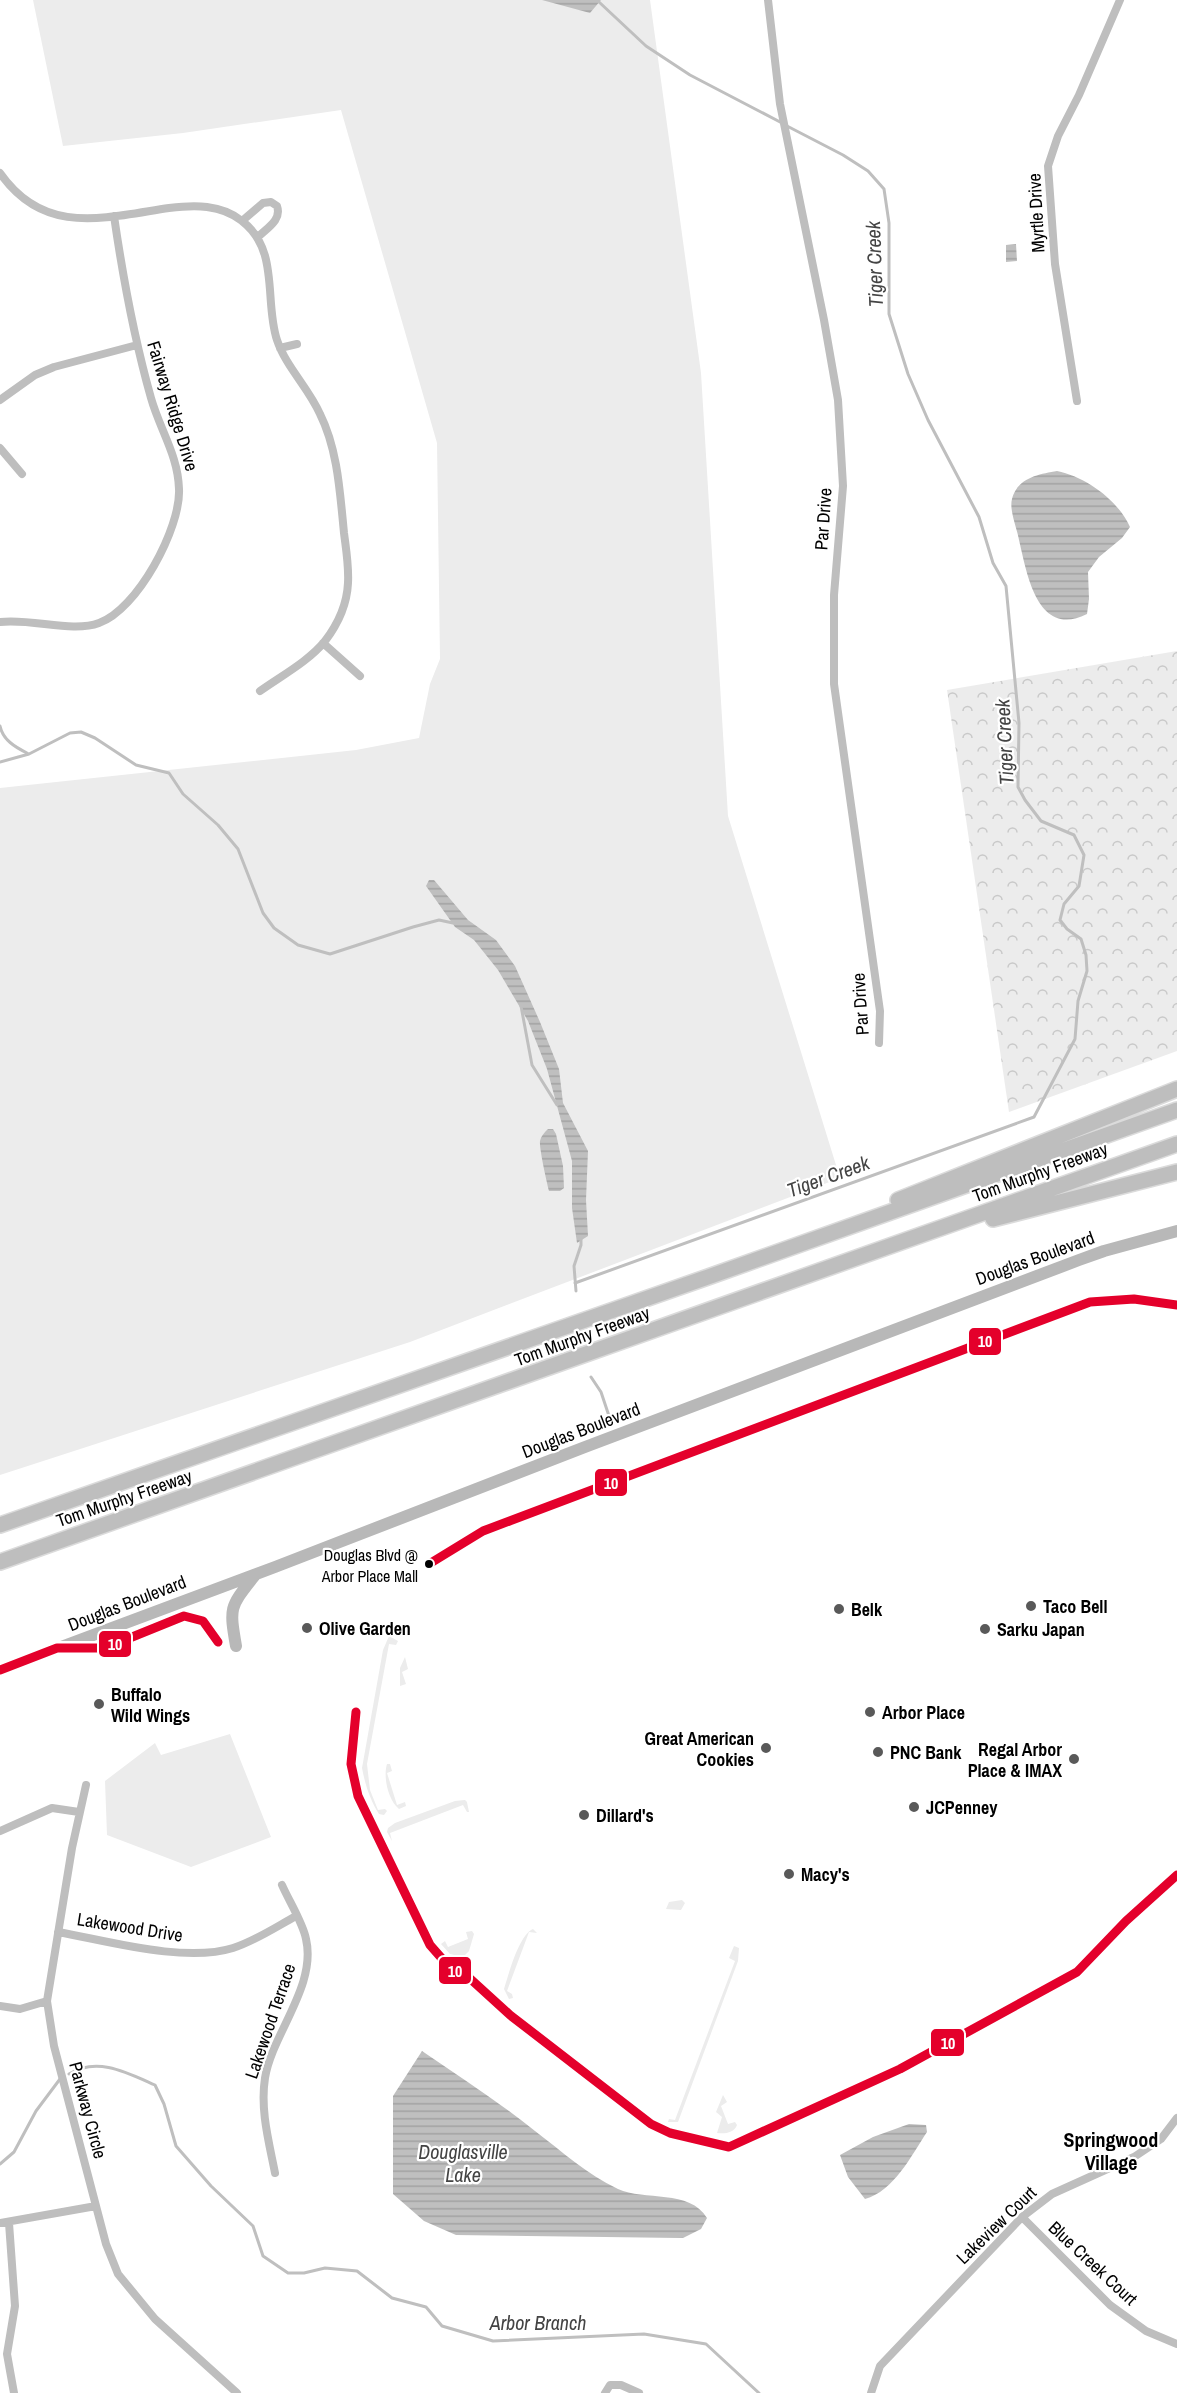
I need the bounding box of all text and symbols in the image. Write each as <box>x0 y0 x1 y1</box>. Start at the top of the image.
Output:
street label: Myrtle Drive <box>1021 173 1051 253</box>
water label: Tiger Creek <box>859 220 889 307</box>
street label: Fairway Ridge Drive <box>141 338 205 474</box>
street label: Par Drive <box>808 487 838 551</box>
water label: Tiger Creek <box>988 698 1020 786</box>
street label: Par Drive <box>845 972 875 1036</box>
street label: Tom Murphy Freeway <box>969 1136 1112 1208</box>
water label: Tiger Creek <box>783 1148 874 1203</box>
street label: Douglas Boulevard <box>972 1225 1098 1291</box>
street label: Tom Murphy Freeway <box>511 1300 654 1372</box>
line badge: 10 <box>968 1327 1002 1356</box>
text: 10 <box>978 1330 992 1352</box>
street label: Douglas Boulevard <box>518 1396 644 1464</box>
street label: Tom Murphy Freeway <box>53 1463 196 1533</box>
line badge: 10 <box>594 1468 628 1497</box>
text: 10 <box>604 1472 618 1494</box>
place label: Douglas Blvd @ Arbor Place Mall <box>321 1544 418 1587</box>
marker: Douglas Blvd @ Arbor Place Mall <box>423 1558 435 1570</box>
street label: Douglas Boulevard <box>64 1569 190 1637</box>
place label: Taco Bell <box>1043 1594 1108 1619</box>
place label: Belk <box>851 1597 883 1622</box>
marker: Taco Bell <box>1024 1599 1038 1613</box>
marker: Belk <box>832 1602 846 1616</box>
place label: Olive Garden <box>319 1616 411 1641</box>
place label: Sarku Japan <box>997 1617 1085 1642</box>
marker: Olive Garden <box>300 1621 314 1635</box>
marker: Sarku Japan <box>978 1622 992 1636</box>
line badge: 10 <box>98 1630 132 1658</box>
text: 10 <box>108 1633 122 1655</box>
place label: Buffalo Wild Wings <box>111 1682 190 1728</box>
marker: Buffalo Wild Wings <box>92 1697 106 1711</box>
place label: Arbor Place <box>882 1700 965 1725</box>
marker: Arbor Place <box>863 1705 877 1719</box>
place label: Great American Cookies <box>645 1726 754 1772</box>
place label: Regal Arbor Place & IMAX <box>968 1737 1062 1783</box>
place label: PNC Bank <box>890 1740 962 1765</box>
marker: Great American Cookies <box>759 1741 773 1755</box>
marker: PNC Bank <box>871 1745 885 1759</box>
marker: Regal Arbor Place & IMAX <box>1067 1752 1081 1766</box>
place label: JCPenney <box>926 1795 998 1820</box>
marker: JCPenney <box>907 1800 921 1814</box>
place label: Dillard's <box>596 1803 654 1828</box>
marker: Dillard's <box>577 1808 591 1822</box>
place label: Macy's <box>801 1862 850 1887</box>
marker: Macy's <box>782 1867 796 1881</box>
street label: Lakewood Drive <box>75 1906 185 1948</box>
line badge: 10 <box>438 1956 472 1985</box>
street label: Lakewood Terrace <box>239 1960 301 2082</box>
text: 10 <box>448 1960 462 1982</box>
line badge: 10 <box>930 2028 965 2057</box>
text: 10 <box>941 2032 955 2054</box>
street label: Parkway Circle <box>63 2059 113 2161</box>
district label: Springwood Village <box>1064 2126 1158 2176</box>
water label: Douglasville Lake <box>418 2138 508 2188</box>
street label: Lakeview Court <box>950 2180 1042 2270</box>
street label: Blue Creek Court <box>1043 2215 1143 2311</box>
water label: Arbor Branch <box>489 2309 586 2336</box>

